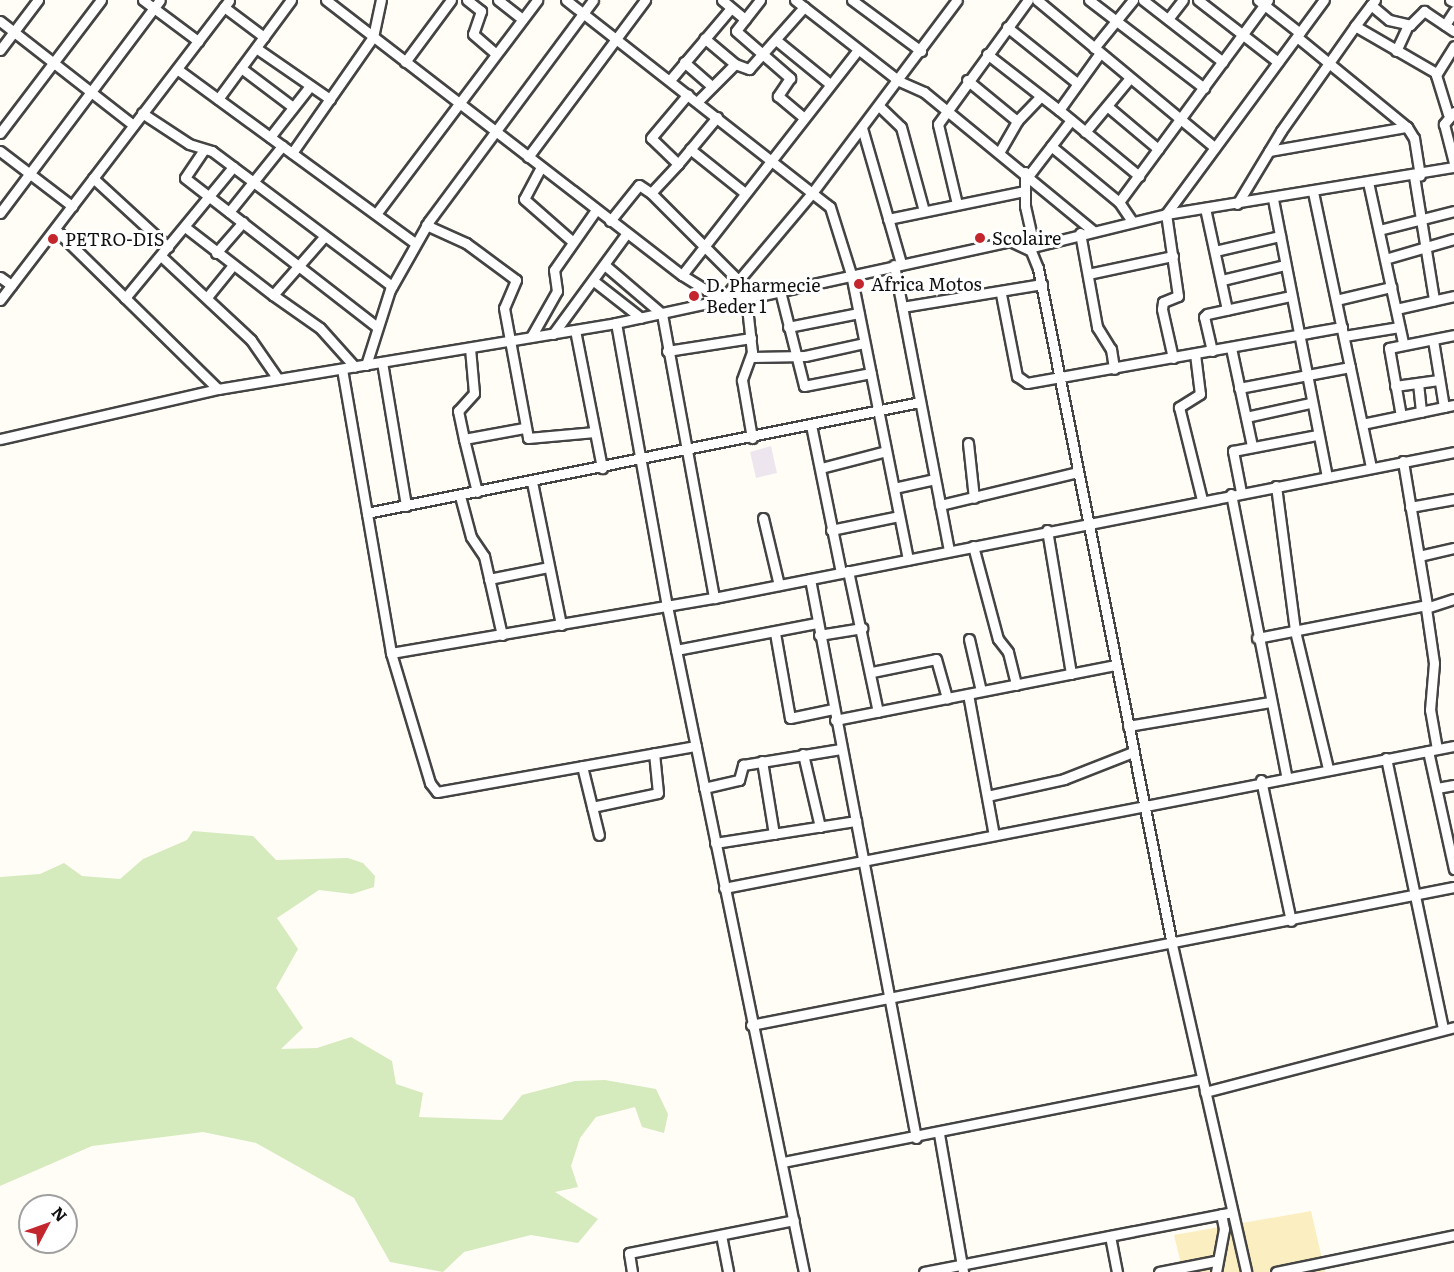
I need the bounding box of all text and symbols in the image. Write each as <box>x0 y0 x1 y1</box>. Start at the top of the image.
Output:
place label: Scolaire <box>992 227 1061 249</box>
place label: PETRO-DIS <box>65 228 164 250</box>
marker: Scolaire <box>973 231 987 245</box>
marker: PETRO-DIS <box>46 232 60 246</box>
place label: Africa Motos <box>871 273 982 295</box>
place label: D. Pharmecie Beder 1 <box>706 275 821 318</box>
marker: Africa Motos <box>852 277 866 291</box>
marker: D. Pharmecie Beder 1 <box>687 289 701 303</box>
north arrow <box>18 1194 78 1254</box>
text: N <box>47 1201 74 1226</box>

